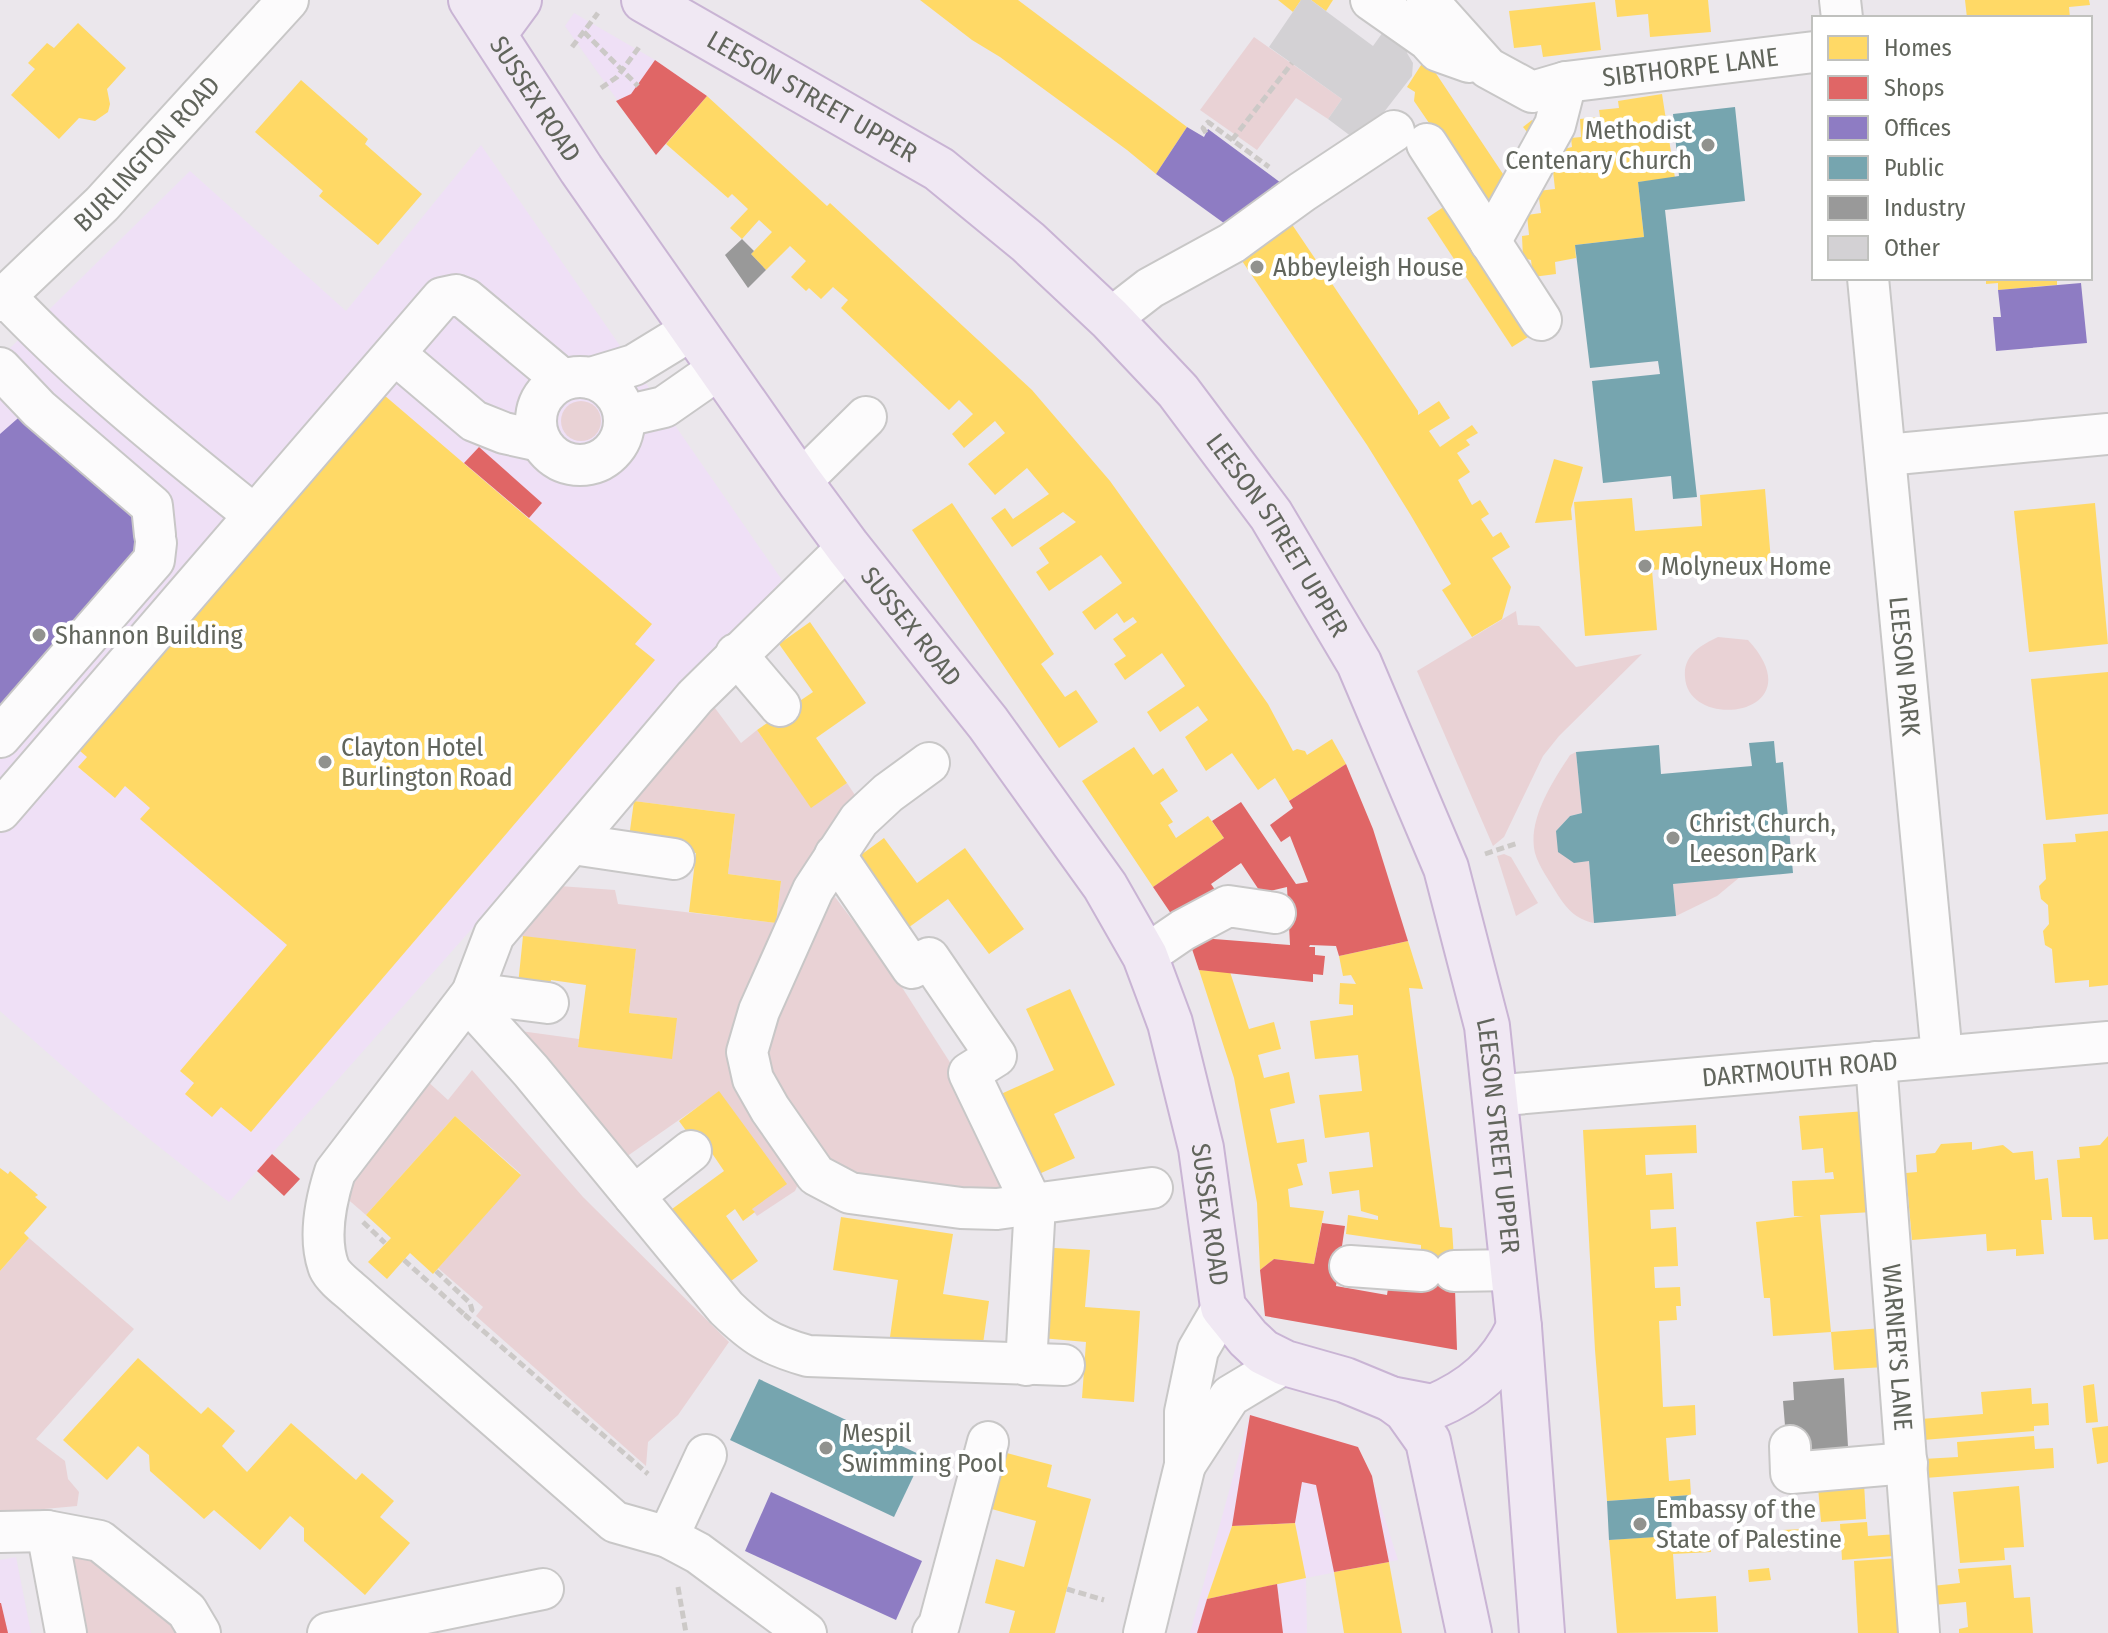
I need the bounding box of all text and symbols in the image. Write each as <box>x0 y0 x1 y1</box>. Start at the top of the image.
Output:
legend <box>1812 16 2092 280</box>
street label: LEESON STREET UPPER <box>702 24 923 169</box>
street label: SUSSEX ROAD <box>483 30 587 167</box>
text: Homes <box>1884 34 1952 62</box>
street label: SIBTHORPE LANE <box>1601 41 1780 93</box>
street label: BURLINGTON ROAD <box>67 70 226 238</box>
text: Shops <box>1884 74 1944 102</box>
text: Offices <box>1884 114 1951 142</box>
place label: Methodist Centenary Church <box>1505 115 1692 176</box>
marker: Methodist Centenary Church <box>1699 136 1717 154</box>
text: Public <box>1884 154 1944 182</box>
text: Industry <box>1884 194 1966 222</box>
text: Other <box>1884 234 1940 262</box>
place label: Abbeyleigh House <box>1273 252 1464 283</box>
marker: Abbeyleigh House <box>1248 258 1266 276</box>
street label: LEESON STREET UPPER <box>1200 427 1355 642</box>
place label: Molyneux Home <box>1661 551 1831 582</box>
marker: Molyneux Home <box>1636 557 1654 575</box>
street label: SUSSEX ROAD <box>854 561 968 692</box>
street label: LEESON PARK <box>1883 595 1927 738</box>
place label: Shannon Building <box>55 620 244 651</box>
marker: Shannon Building <box>30 626 48 644</box>
place label: Clayton Hotel Burlington Road <box>341 732 513 793</box>
marker: Clayton Hotel Burlington Road <box>316 753 334 771</box>
place label: Christ Church, Leeson Park <box>1689 808 1836 869</box>
marker: Christ Church, Leeson Park <box>1664 829 1682 847</box>
street label: LEESON STREET UPPER <box>1470 1014 1527 1255</box>
street label: DARTMOUTH ROAD <box>1701 1045 1899 1093</box>
street label: SUSSEX ROAD <box>1185 1141 1235 1288</box>
street label: WARNER'S LANE <box>1876 1263 1919 1432</box>
place label: Mespil Swimming Pool <box>842 1418 1004 1479</box>
marker: Mespil Swimming Pool <box>817 1439 835 1457</box>
place label: Embassy of the State of Palestine <box>1656 1494 1842 1555</box>
marker: Embassy of the State of Palestine <box>1631 1515 1649 1533</box>

